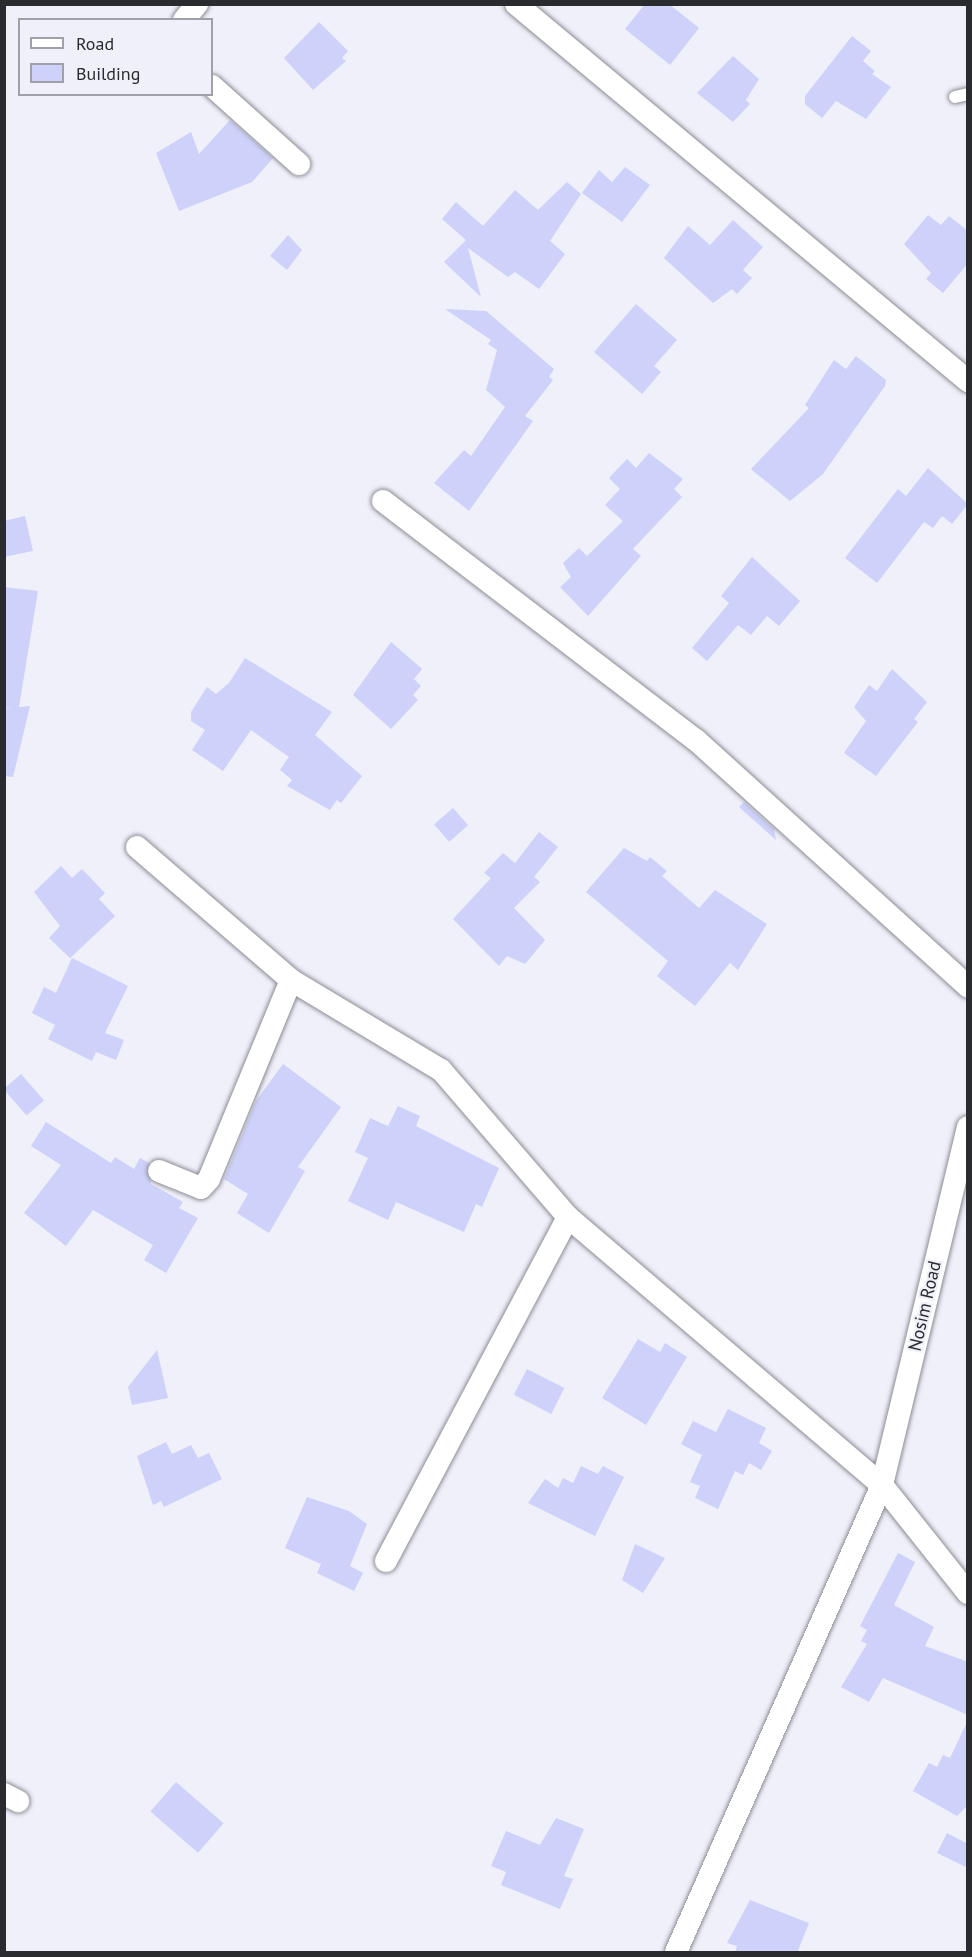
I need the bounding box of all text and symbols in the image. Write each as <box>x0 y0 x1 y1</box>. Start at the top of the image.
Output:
legend <box>18 18 213 96</box>
text: Road <box>76 32 114 55</box>
text: Building <box>76 62 140 85</box>
street label: Nosim Road <box>904 1259 946 1353</box>

